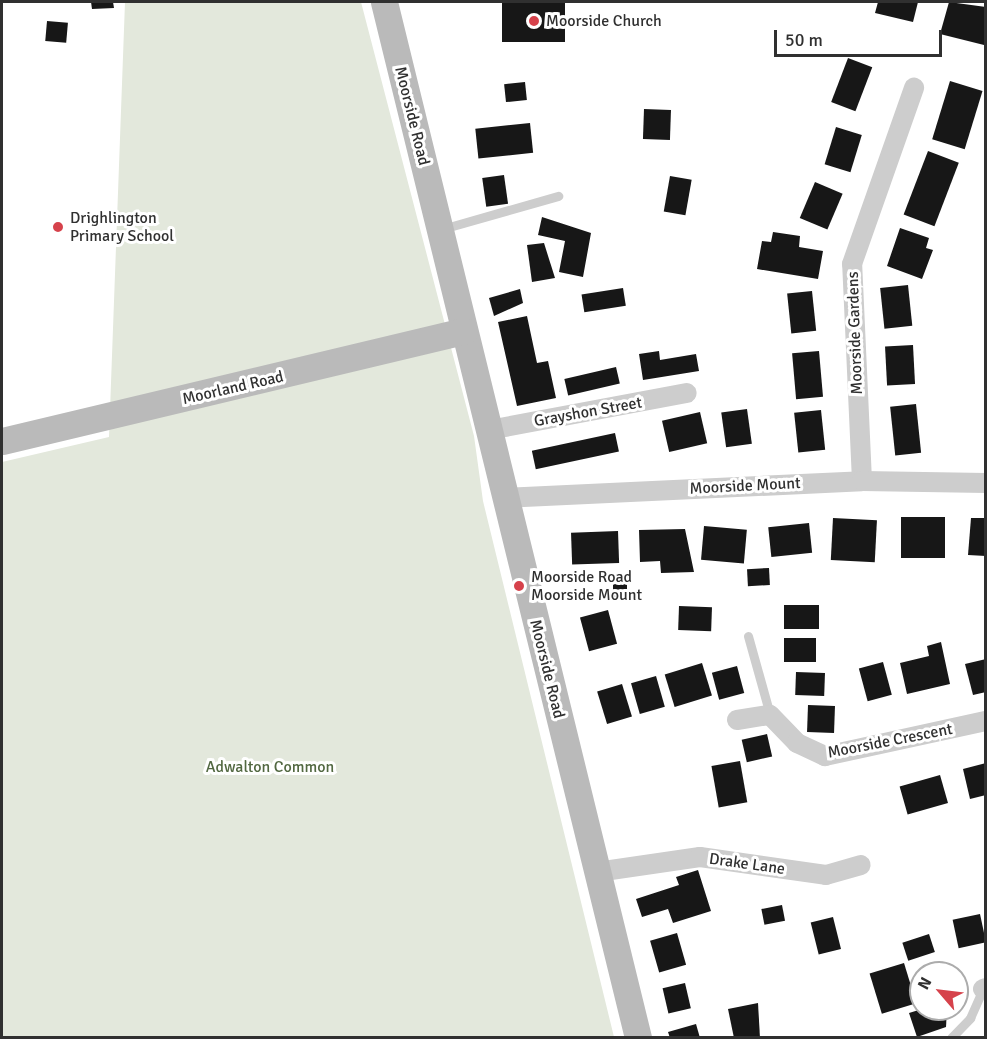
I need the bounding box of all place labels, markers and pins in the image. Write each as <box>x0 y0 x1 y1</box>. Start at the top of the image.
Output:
place label: Moorside Church <box>546 11 662 31</box>
marker: Moorside Church <box>527 14 541 28</box>
place label: Drighlington Primary School <box>70 208 174 246</box>
marker: Drighlington Primary School <box>51 220 65 234</box>
place label: Moorside Road Moorside Mount <box>531 567 642 605</box>
marker: Moorside Road Moorside Mount <box>512 579 526 593</box>

